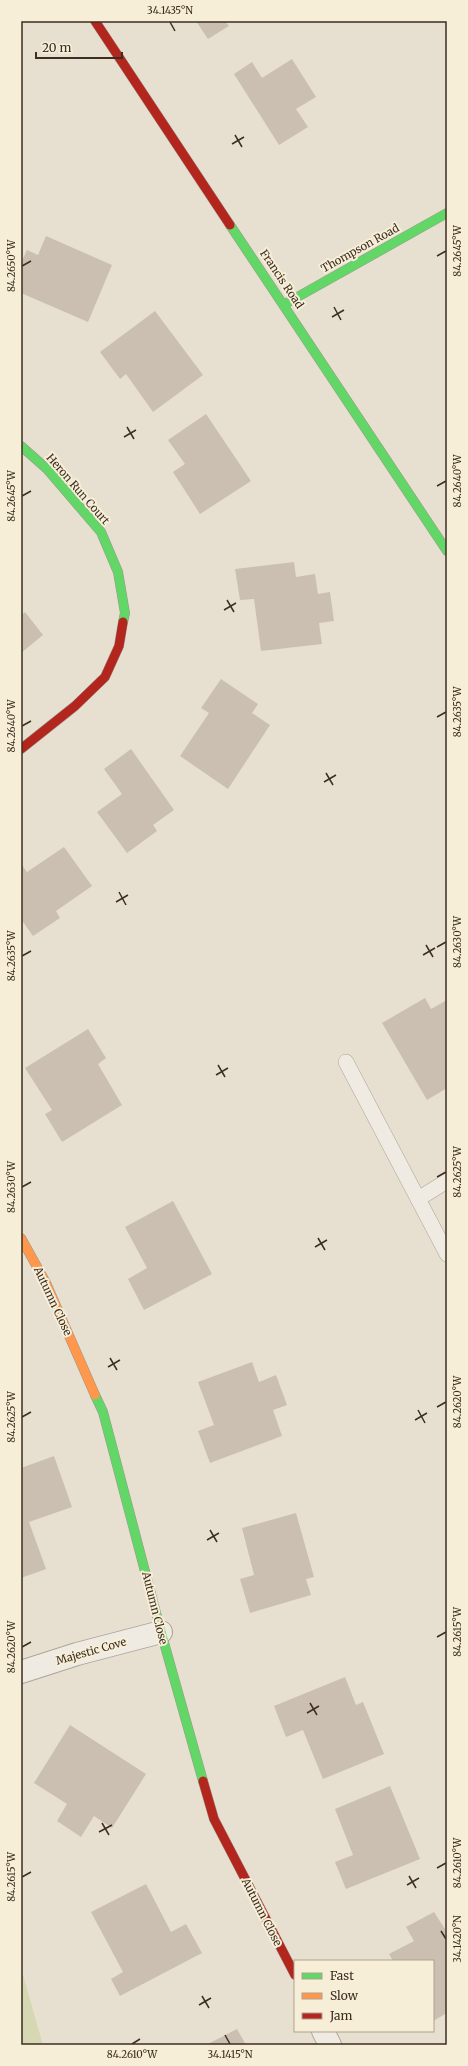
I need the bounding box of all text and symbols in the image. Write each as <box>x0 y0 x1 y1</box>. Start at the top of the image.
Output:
text: 34.1435°N <box>147 4 193 17</box>
scale bar <box>36 34 122 60</box>
text: 20 m <box>42 40 71 55</box>
street label: Thompson Road <box>318 221 402 275</box>
text: 84.2645°W <box>451 224 464 277</box>
text: 84.2650°W <box>5 239 18 292</box>
street label: Francis Road <box>257 247 307 312</box>
street label: Heron Run Court <box>43 451 113 528</box>
text: 84.2640°W <box>451 453 464 508</box>
text: 84.2645°W <box>5 469 18 522</box>
text: 84.2635°W <box>451 686 464 737</box>
text: 84.2640°W <box>5 698 18 753</box>
text: 84.2630°W <box>451 915 464 968</box>
text: 84.2635°W <box>5 930 18 981</box>
text: 84.2625°W <box>451 1145 464 1198</box>
text: 84.2630°W <box>5 1160 18 1213</box>
street label: Autumn Close <box>31 1263 75 1338</box>
text: 84.2620°W <box>451 1375 464 1428</box>
text: 84.2625°W <box>5 1390 18 1443</box>
street label: Autumn Close <box>139 1569 171 1646</box>
text: 84.2615°W <box>451 1606 464 1657</box>
text: 84.2620°W <box>5 1620 18 1673</box>
street label: Majestic Cove <box>54 1634 128 1668</box>
text: 84.2610°W <box>451 1837 464 1888</box>
text: 84.2615°W <box>5 1851 18 1902</box>
street label: Autumn Close <box>238 1875 285 1949</box>
text: 34.1420°N <box>451 1915 464 1963</box>
legend <box>294 1960 434 2032</box>
text: Fast <box>330 1968 354 1983</box>
text: Slow <box>330 1988 359 2003</box>
text: Jam <box>329 2008 353 2023</box>
text: 84.2610°W <box>107 2048 158 2061</box>
text: 34.1415°N <box>208 2048 253 2061</box>

